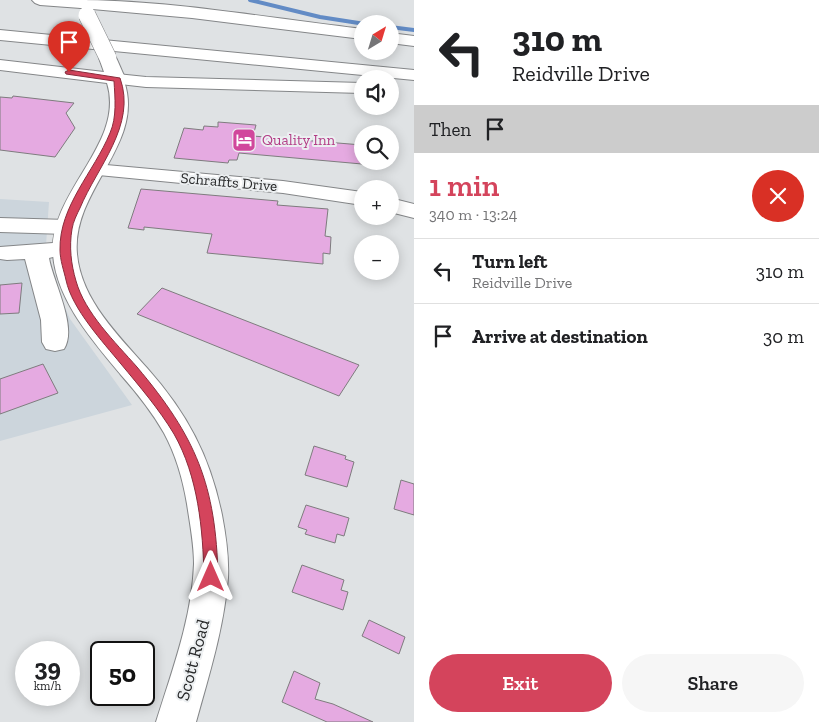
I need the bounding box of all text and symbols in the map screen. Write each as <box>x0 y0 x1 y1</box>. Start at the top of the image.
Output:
north arrow <box>354 15 399 60</box>
map controls <box>354 15 399 280</box>
text: 310 m <box>512 18 602 60</box>
icon: left <box>429 20 494 85</box>
pin <box>48 21 90 72</box>
icon: arrive <box>55 28 83 56</box>
text: Reidville Drive <box>512 60 650 87</box>
button: sound <box>354 70 399 115</box>
icon: arrive <box>481 115 509 143</box>
text: Then <box>429 118 471 141</box>
button: search <box>354 125 399 170</box>
hotel icon: Quality Inn <box>231 127 257 153</box>
place label: Quality Inn <box>262 131 336 149</box>
text: 1 min <box>429 168 499 204</box>
street label: Schraffts Drive <box>180 169 278 195</box>
button: close <box>752 170 804 222</box>
button: + <box>354 180 399 225</box>
text: 340 m · 13:24 <box>429 205 517 224</box>
button: − <box>354 235 399 280</box>
text: Turn left <box>472 250 547 273</box>
icon: left <box>429 257 457 285</box>
text: 310 m <box>756 260 804 283</box>
text: Reidville Drive <box>472 273 572 292</box>
icon: arrive <box>429 322 457 350</box>
text: Arrive at destination <box>472 325 648 348</box>
text: 30 m <box>763 325 804 348</box>
position arrow <box>184 550 236 602</box>
street label: Scott Road <box>172 617 214 703</box>
speed limit sign: 50 <box>90 641 155 706</box>
text: 39 <box>34 652 61 682</box>
button: Exit <box>429 654 612 712</box>
button: Share <box>622 654 804 712</box>
text: km/h <box>34 679 61 693</box>

